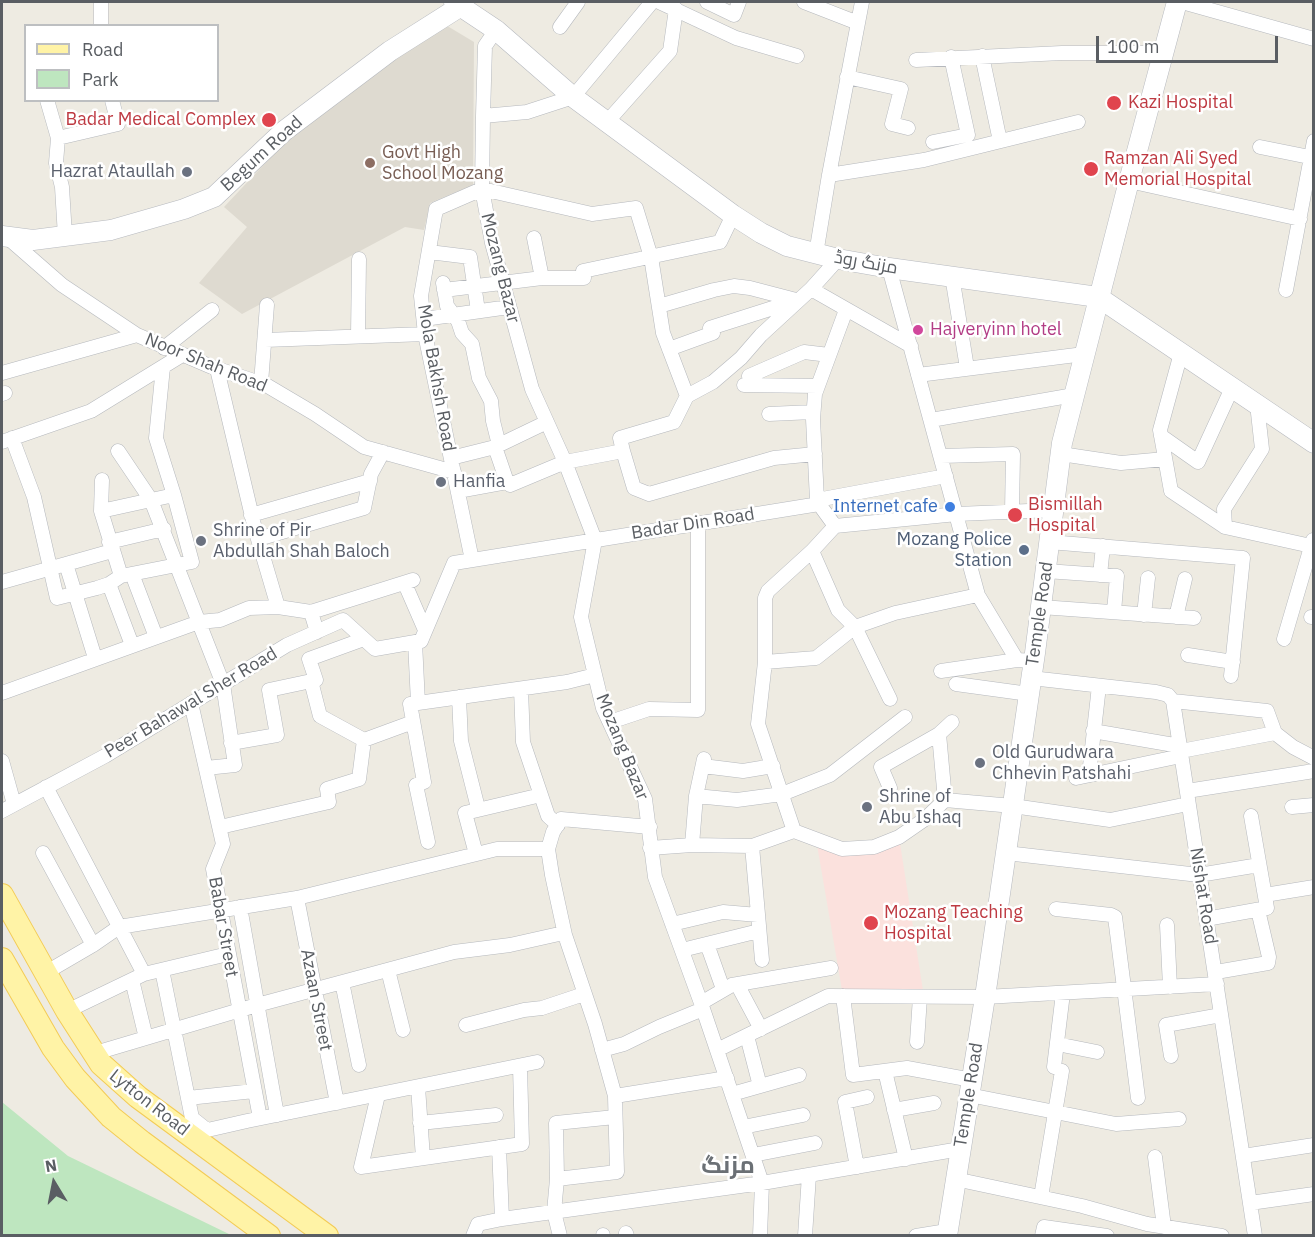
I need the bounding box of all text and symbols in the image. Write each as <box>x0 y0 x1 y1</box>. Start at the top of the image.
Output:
legend <box>24 24 219 102</box>
scale bar <box>1099 24 1280 62</box>
text: 100 m <box>1107 35 1159 58</box>
text: Road <box>82 38 123 61</box>
text: Park <box>82 68 118 91</box>
place label: Kazi Hospital <box>1128 92 1233 114</box>
marker: Kazi Hospital <box>1105 94 1123 112</box>
place label: Badar Medical Complex <box>65 109 256 131</box>
marker: Badar Medical Complex <box>260 111 278 129</box>
street label: Begum Road <box>217 112 307 196</box>
place label: Govt High School Mozang <box>382 142 503 184</box>
place label: Ramzan Ali Syed Memorial Hospital <box>1104 148 1251 190</box>
marker: Govt High School Mozang <box>363 156 377 170</box>
marker: Ramzan Ali Syed Memorial Hospital <box>1082 160 1100 178</box>
place label: Hazrat Ataullah <box>50 161 175 183</box>
marker: Hazrat Ataullah <box>180 165 194 179</box>
street label: Mozang Bazar <box>476 211 524 325</box>
street label: مزنگ روڈ <box>833 247 899 279</box>
street label: Mola Bakhsh Road <box>412 303 460 453</box>
place label: Hajveryinn hotel <box>930 319 1062 341</box>
marker: Hajveryinn hotel <box>911 323 925 337</box>
street label: Noor Shah Road <box>142 329 270 397</box>
place label: Hanfia <box>453 471 505 493</box>
marker: Hanfia <box>434 475 448 489</box>
place label: Bismillah Hospital <box>1028 494 1103 536</box>
place label: Internet cafe <box>833 496 938 518</box>
marker: Internet cafe <box>943 500 957 514</box>
street label: Badar Din Road <box>630 504 756 544</box>
marker: Bismillah Hospital <box>1006 506 1024 524</box>
place label: Shrine of Pir Abdullah Shah Baloch <box>213 520 390 562</box>
place label: Mozang Police Station <box>897 529 1012 572</box>
marker: Shrine of Pir Abdullah Shah Baloch <box>194 534 208 548</box>
marker: Mozang Police Station <box>1017 543 1031 557</box>
street label: Temple Road <box>1022 560 1058 668</box>
street label: Peer Bahawal Sher Road <box>101 643 281 763</box>
street label: Mozang Bazar <box>591 691 653 803</box>
place label: Old Gurudwara Chhevin Patshahi <box>992 742 1131 784</box>
marker: Old Gurudwara Chhevin Patshahi <box>973 756 987 770</box>
place label: Shrine of Abu Ishaq <box>879 786 962 828</box>
marker: Shrine of Abu Ishaq <box>860 800 874 814</box>
street label: Nishat Road <box>1185 846 1221 946</box>
street label: Babar Street <box>204 875 242 979</box>
place label: Mozang Teaching Hospital <box>884 902 1023 944</box>
marker: Mozang Teaching Hospital <box>862 914 880 932</box>
street label: Azaan Street <box>296 947 336 1053</box>
street label: Temple Road <box>950 1041 988 1149</box>
street label: Lytton Road <box>105 1065 193 1141</box>
district label: مزنگ <box>701 1152 755 1180</box>
north arrow <box>24 1153 84 1213</box>
text: N <box>43 1154 58 1176</box>

